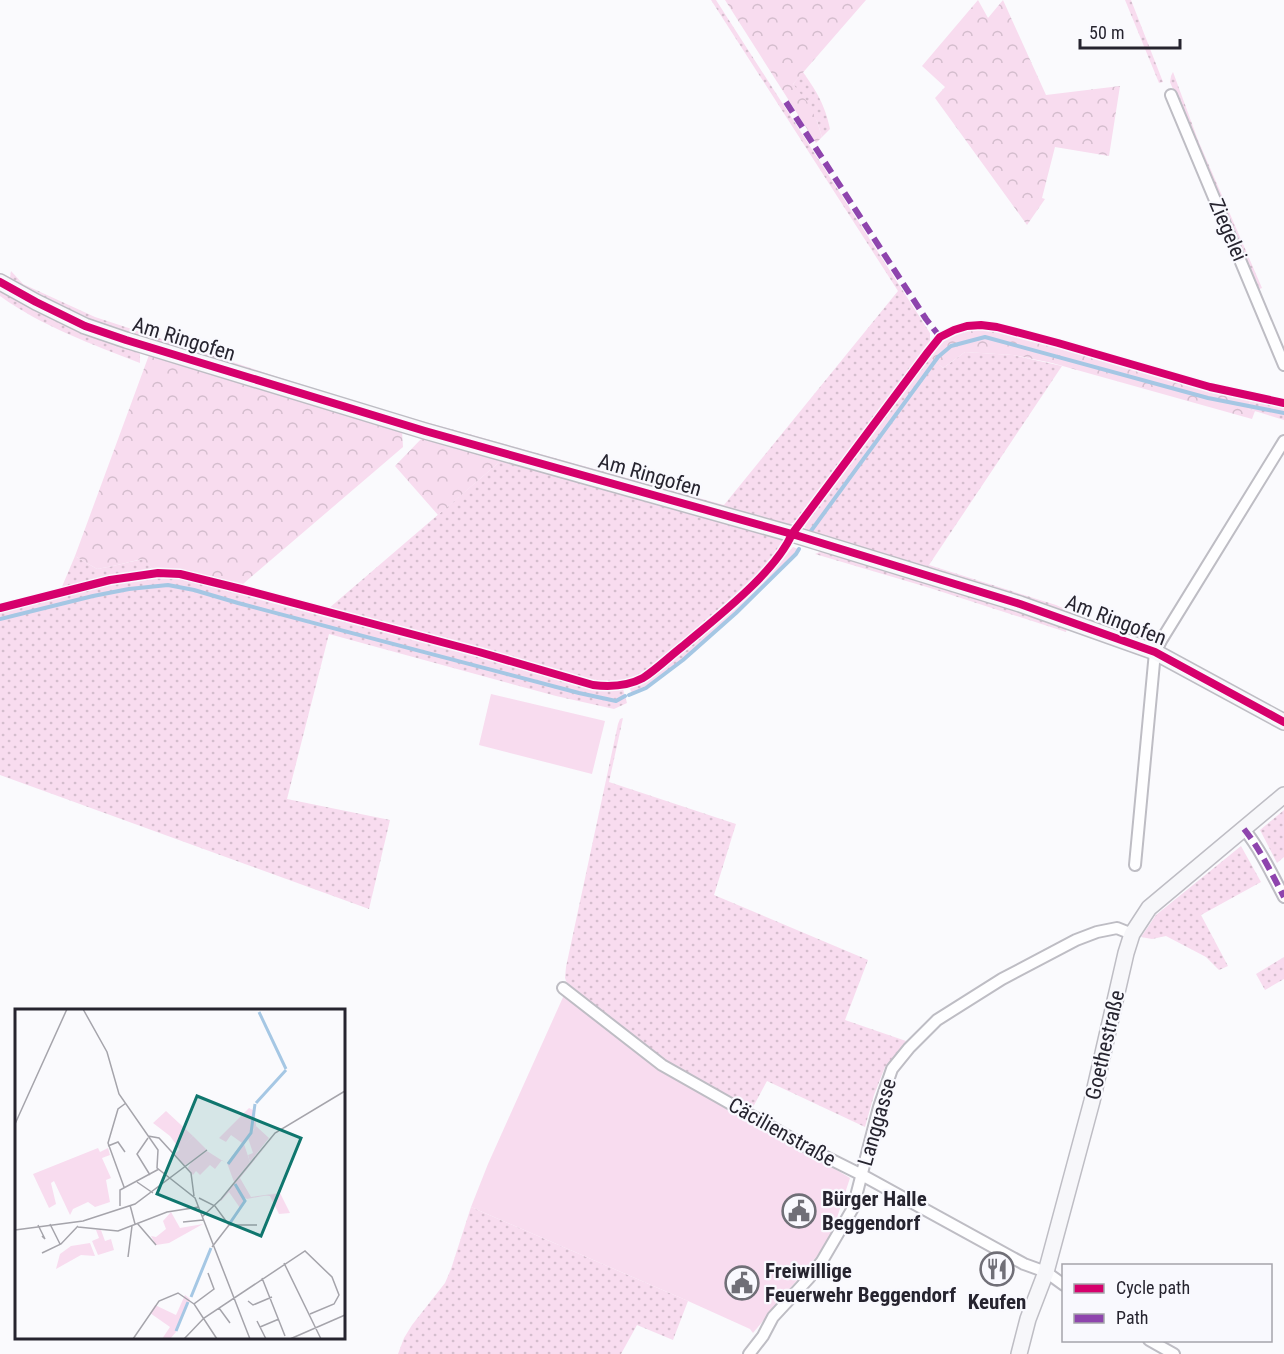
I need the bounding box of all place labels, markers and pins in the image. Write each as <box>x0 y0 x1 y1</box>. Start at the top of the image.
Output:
place label: Bürger Halle Beggendorf <box>822 1187 927 1235</box>
public building icon: Bürger Halle Beggendorf <box>781 1193 817 1229</box>
restaurant icon: Keufen <box>979 1251 1015 1287</box>
place label: Freiwillige Feuerwehr Beggendorf <box>765 1259 956 1307</box>
public building icon: Freiwillige Feuerwehr Beggendorf <box>724 1265 760 1301</box>
place label: Keufen <box>968 1290 1026 1314</box>

